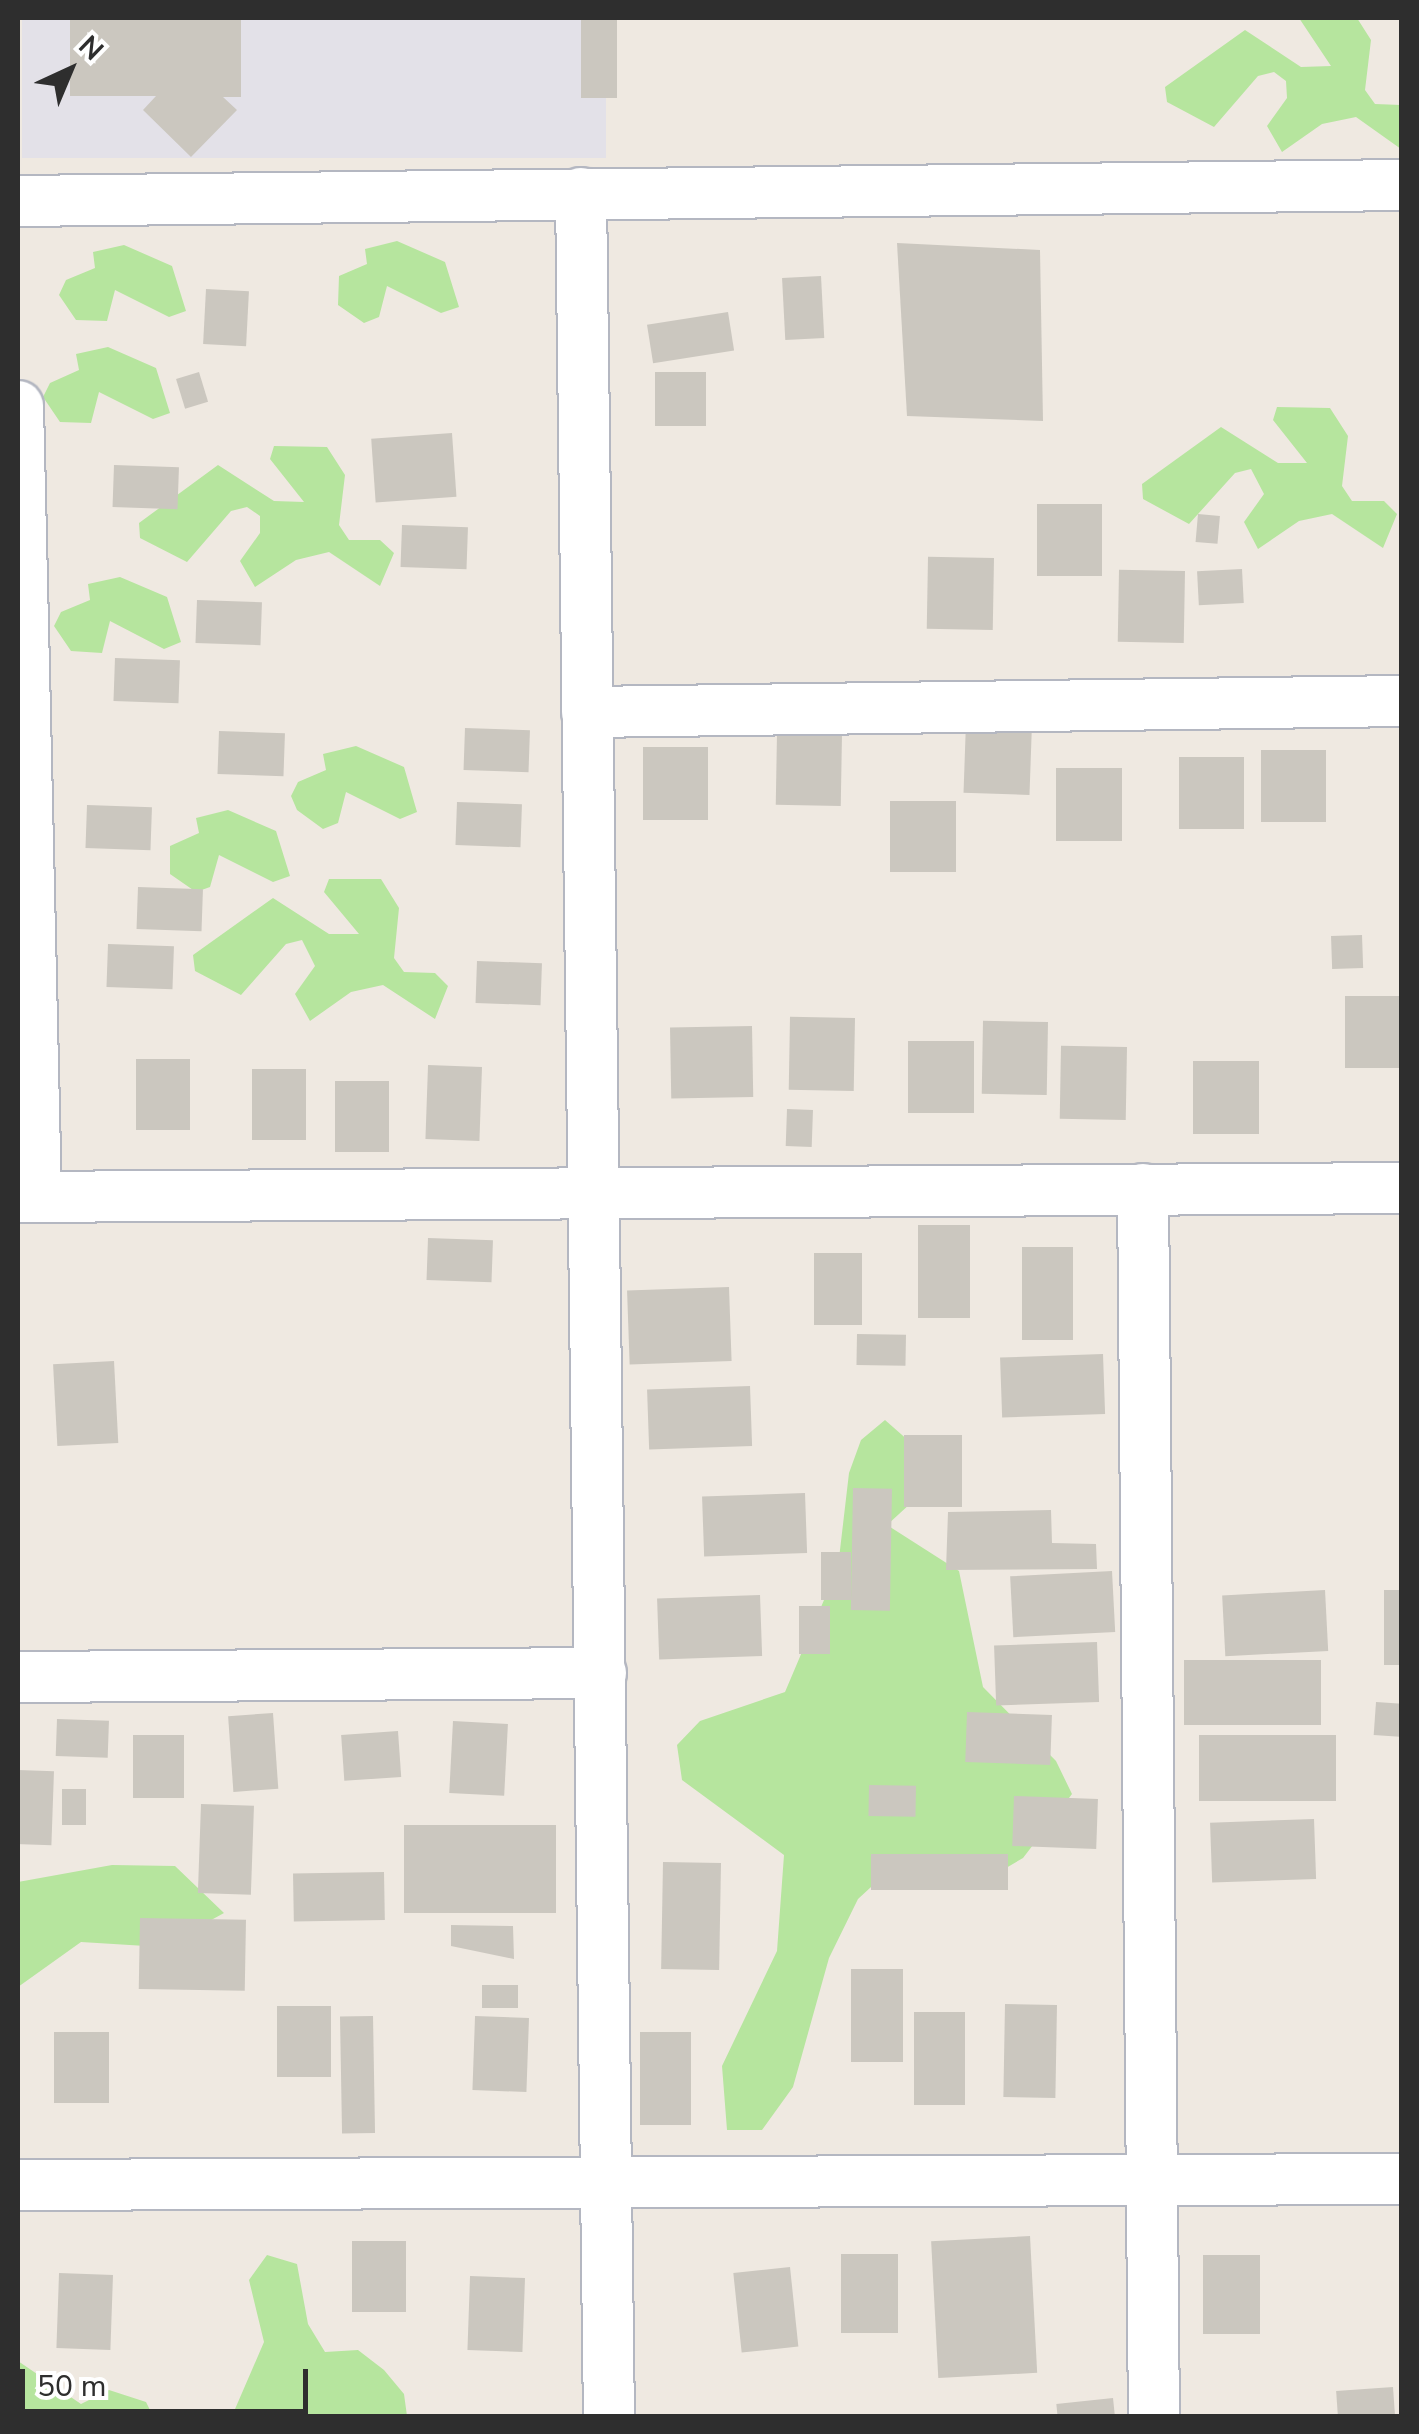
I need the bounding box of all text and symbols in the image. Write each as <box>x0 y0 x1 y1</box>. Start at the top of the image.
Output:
north arrow <box>20 20 120 120</box>
text: N <box>70 27 112 69</box>
scale bar <box>25 2349 312 2411</box>
text: 50 m <box>37 2366 106 2407</box>

